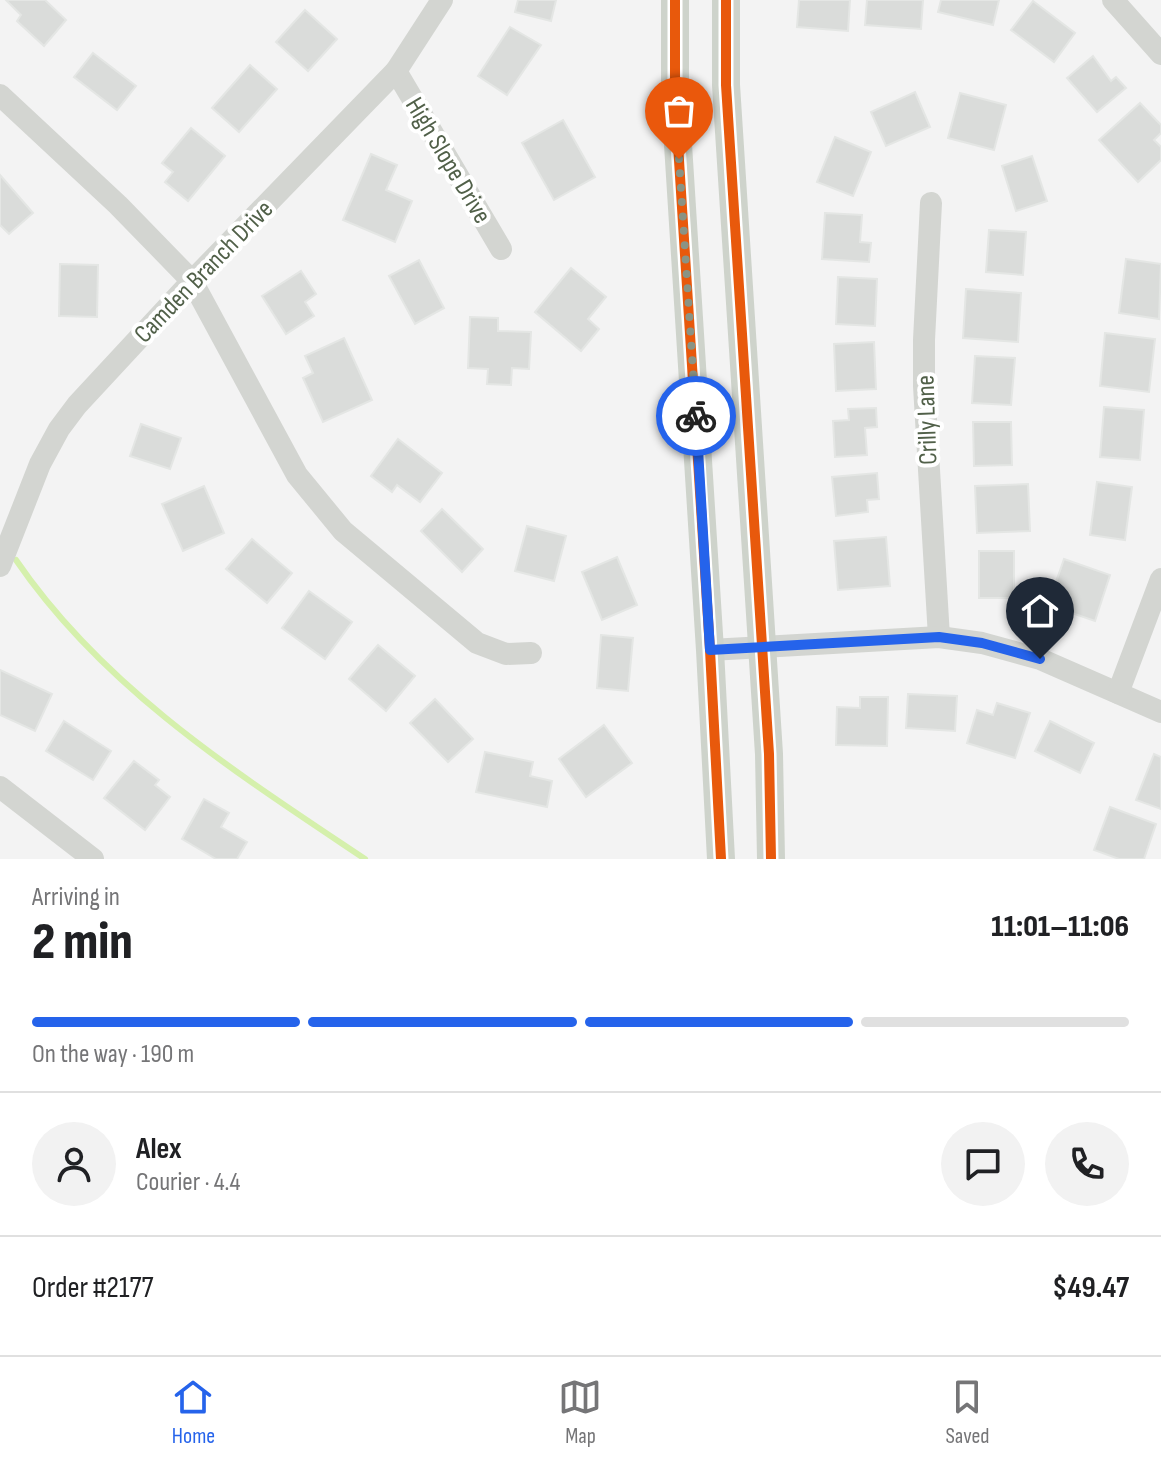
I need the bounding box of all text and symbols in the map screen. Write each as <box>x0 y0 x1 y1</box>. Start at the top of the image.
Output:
pin <box>645 77 713 159</box>
icon: bag <box>657 89 701 133</box>
street label: High Slope Drive <box>398 92 497 229</box>
street label: Camden Branch Drive <box>128 194 280 350</box>
street label: Crilly Lane <box>910 375 945 465</box>
courier <box>656 376 736 456</box>
icon: bike <box>674 394 718 438</box>
pin <box>1006 577 1074 659</box>
icon: home <box>1018 589 1062 633</box>
text: Arriving in <box>32 882 120 913</box>
text: 11:01–11:06 <box>991 909 1129 945</box>
text: 2 min <box>32 911 133 974</box>
text: On the way · 190 m <box>32 1039 194 1070</box>
button: person <box>32 1122 116 1206</box>
button: chat <box>941 1122 1025 1206</box>
button: phone <box>1045 1122 1129 1206</box>
text: Alex <box>136 1131 182 1167</box>
text: Courier · 4.4 <box>136 1167 240 1198</box>
text: Order #2177 <box>32 1270 153 1306</box>
text: $49.47 <box>1052 1270 1129 1306</box>
tab: Home <box>171 1375 215 1450</box>
tab: Map <box>558 1375 602 1450</box>
tab: Saved <box>945 1375 990 1450</box>

